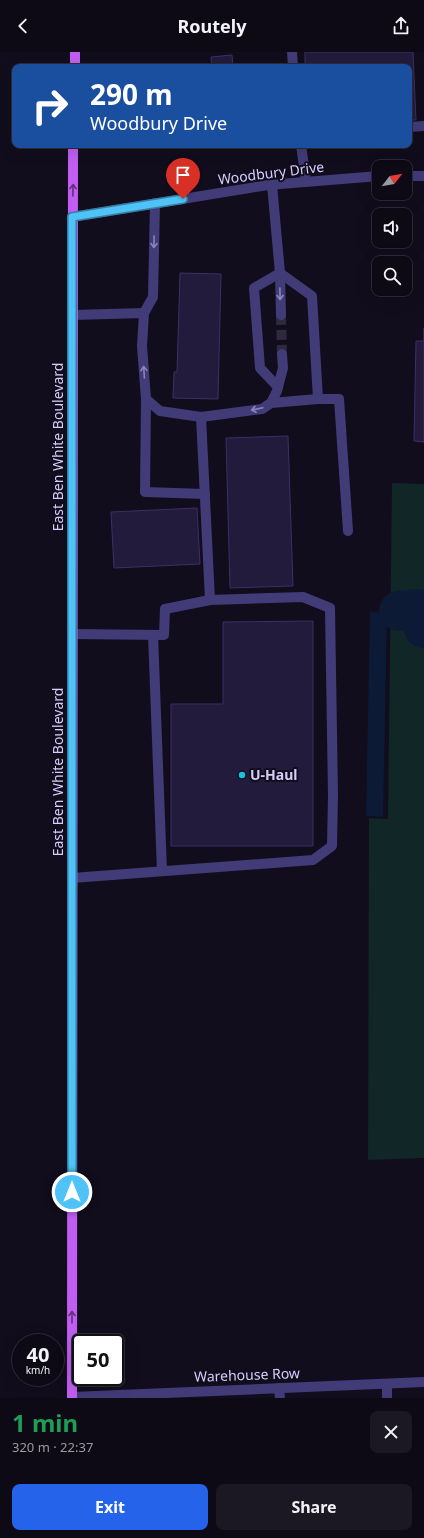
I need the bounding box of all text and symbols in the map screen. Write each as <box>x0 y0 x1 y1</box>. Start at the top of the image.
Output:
text: Routely <box>178 14 246 38</box>
icon: back <box>12 15 34 37</box>
icon: share <box>390 15 412 37</box>
text: 290 m <box>90 75 173 113</box>
icon: right <box>24 80 76 132</box>
text: Woodbury Drive <box>90 111 227 135</box>
street label: Woodbury Drive <box>217 157 325 188</box>
pin <box>166 158 200 199</box>
north arrow <box>372 160 412 200</box>
map controls <box>372 160 412 296</box>
icon: arrive <box>172 164 194 186</box>
one-way arrow <box>69 184 77 197</box>
button: sound <box>372 208 412 248</box>
one-way arrow <box>150 235 158 248</box>
button: search <box>372 256 412 296</box>
one-way arrow <box>276 287 284 300</box>
street label: East Ben White Boulevard <box>48 363 67 531</box>
one-way arrow <box>140 366 148 379</box>
one-way arrow <box>251 406 264 414</box>
street label: East Ben White Boulevard <box>48 688 67 856</box>
place label: U-Haul <box>250 765 297 784</box>
marker: U-Haul <box>237 770 247 780</box>
position arrow <box>51 1171 93 1213</box>
one-way arrow <box>68 1311 76 1324</box>
speed limit sign: 50 <box>72 1334 124 1386</box>
text: 40 <box>27 1341 49 1368</box>
text: km/h <box>26 1363 50 1377</box>
street label: Warehouse Row <box>194 1363 300 1386</box>
text: 1 min <box>12 1406 78 1439</box>
button: close <box>370 1411 412 1453</box>
text: 320 m · 22:37 <box>12 1438 93 1456</box>
button: Exit <box>12 1484 208 1530</box>
button: Share <box>216 1484 412 1530</box>

